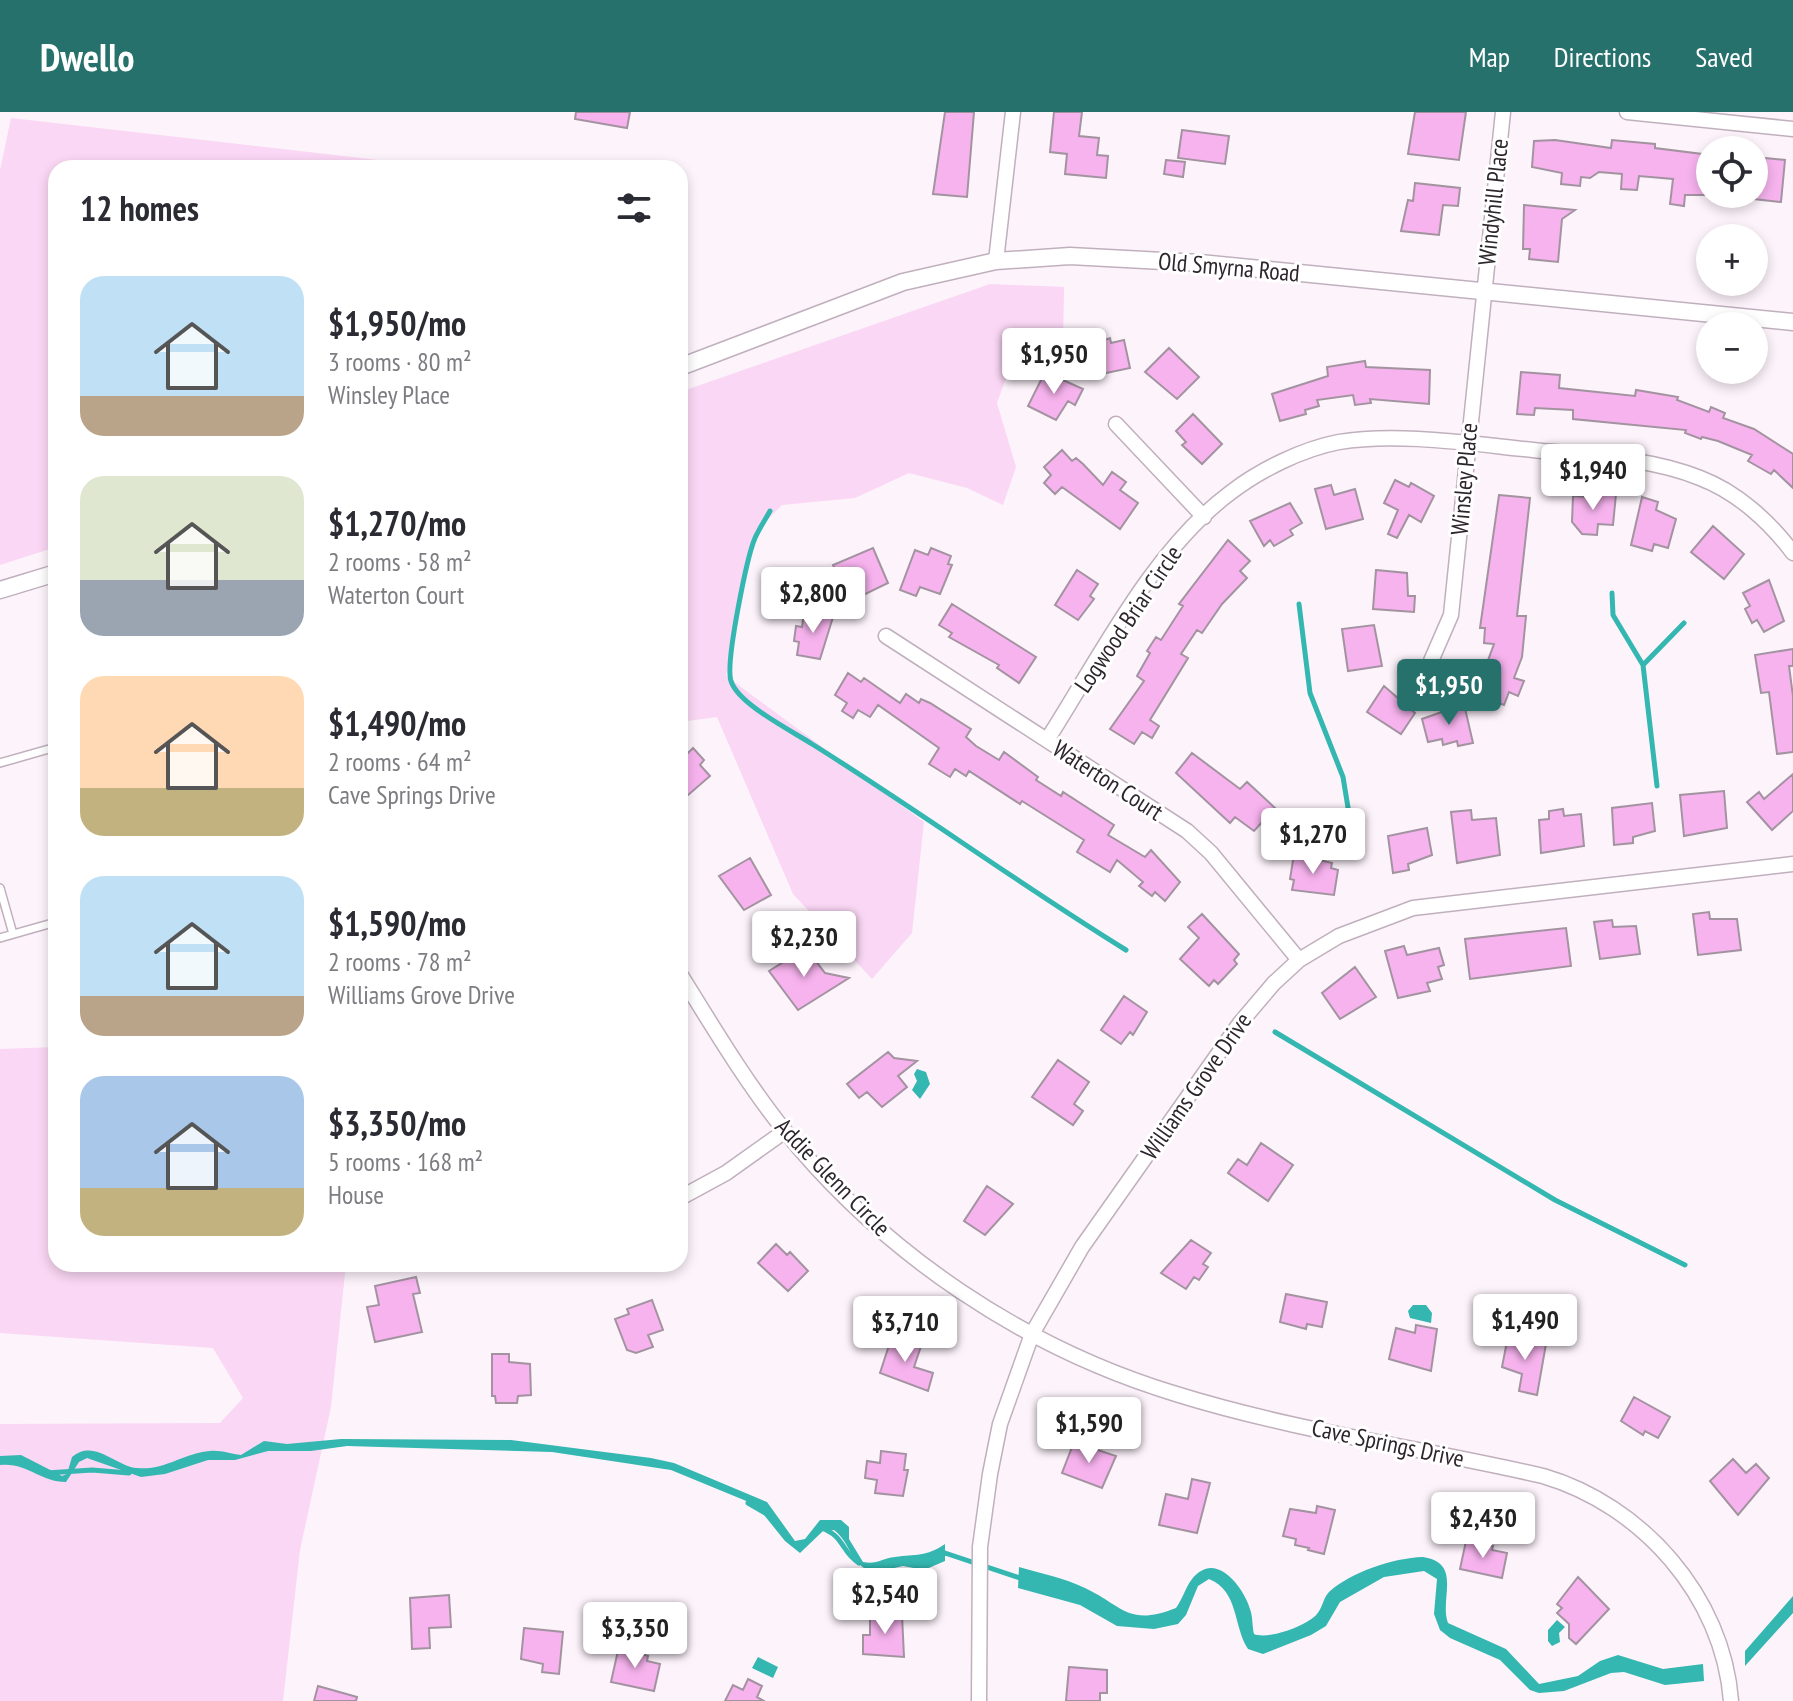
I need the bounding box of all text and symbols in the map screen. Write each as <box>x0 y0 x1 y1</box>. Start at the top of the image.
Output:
text: Dwello <box>40 32 134 81</box>
text: Map <box>1469 38 1510 75</box>
text: Directions <box>1554 38 1651 75</box>
text: Saved <box>1695 38 1753 75</box>
map controls <box>1696 136 1768 384</box>
button: locate <box>1696 136 1768 208</box>
street label: Windyhill Place <box>1471 137 1515 267</box>
text: 12 homes <box>80 186 199 230</box>
icon: filters <box>612 186 656 230</box>
button: + <box>1696 224 1768 296</box>
street label: Old Smyrna Road <box>1157 245 1301 289</box>
text: $1,950/mo <box>328 301 466 345</box>
icon: home <box>144 308 240 404</box>
button: − <box>1696 312 1768 384</box>
pin: $1,950 <box>989 328 1119 396</box>
text: $1,950 <box>1020 337 1088 370</box>
text: 3 rooms · 80 m² <box>328 345 472 378</box>
text: Winsley Place <box>328 378 450 411</box>
street label: Winsley Place <box>1444 422 1484 536</box>
pin: $1,940 <box>1528 444 1658 512</box>
text: $1,940 <box>1559 453 1627 486</box>
text: $1,270/mo <box>328 501 466 545</box>
icon: home <box>144 508 240 604</box>
street label: Logwood Briar Circle <box>1067 539 1189 699</box>
text: 2 rooms · 58 m² <box>328 545 472 578</box>
pin: $2,800 <box>748 567 878 635</box>
text: $2,800 <box>779 576 847 609</box>
text: Waterton Court <box>328 578 464 611</box>
pin: $1,950 <box>1384 659 1514 727</box>
text: $1,950 <box>1415 668 1483 701</box>
text: $1,490/mo <box>328 701 466 745</box>
icon: home <box>144 708 240 804</box>
street label: Waterton Court <box>1047 733 1169 827</box>
text: 2 rooms · 64 m² <box>328 745 472 778</box>
text: Cave Springs Drive <box>328 778 496 811</box>
pin: $1,270 <box>1248 808 1378 876</box>
text: $1,270 <box>1279 817 1347 850</box>
text: $1,590/mo <box>328 901 466 945</box>
icon: home <box>144 908 240 1004</box>
pin: $2,230 <box>739 911 869 979</box>
text: $2,230 <box>770 920 838 953</box>
text: 2 rooms · 78 m² <box>328 945 472 978</box>
text: Williams Grove Drive <box>328 978 515 1011</box>
street label: Williams Grove Drive <box>1134 1006 1258 1166</box>
text: $3,350/mo <box>328 1101 466 1145</box>
icon: home <box>144 1108 240 1204</box>
street label: Addie Glenn Circle <box>769 1111 897 1243</box>
text: 5 rooms · 168 m² <box>328 1145 483 1178</box>
text: House <box>328 1178 384 1211</box>
pin: $1,490 <box>1460 1294 1590 1362</box>
pin: $3,710 <box>840 1296 970 1364</box>
text: $1,490 <box>1491 1303 1559 1336</box>
text: $3,710 <box>871 1305 939 1338</box>
pin: $1,590 <box>1024 1397 1154 1465</box>
text: $1,590 <box>1055 1406 1123 1439</box>
street label: Cave Springs Drive <box>1309 1412 1467 1474</box>
pin: $2,430 <box>1418 1492 1548 1560</box>
text: $2,430 <box>1449 1501 1517 1534</box>
pin: $2,540 <box>820 1568 950 1636</box>
text: $2,540 <box>851 1577 919 1610</box>
pin: $3,350 <box>570 1602 700 1670</box>
text: $3,350 <box>601 1611 669 1644</box>

